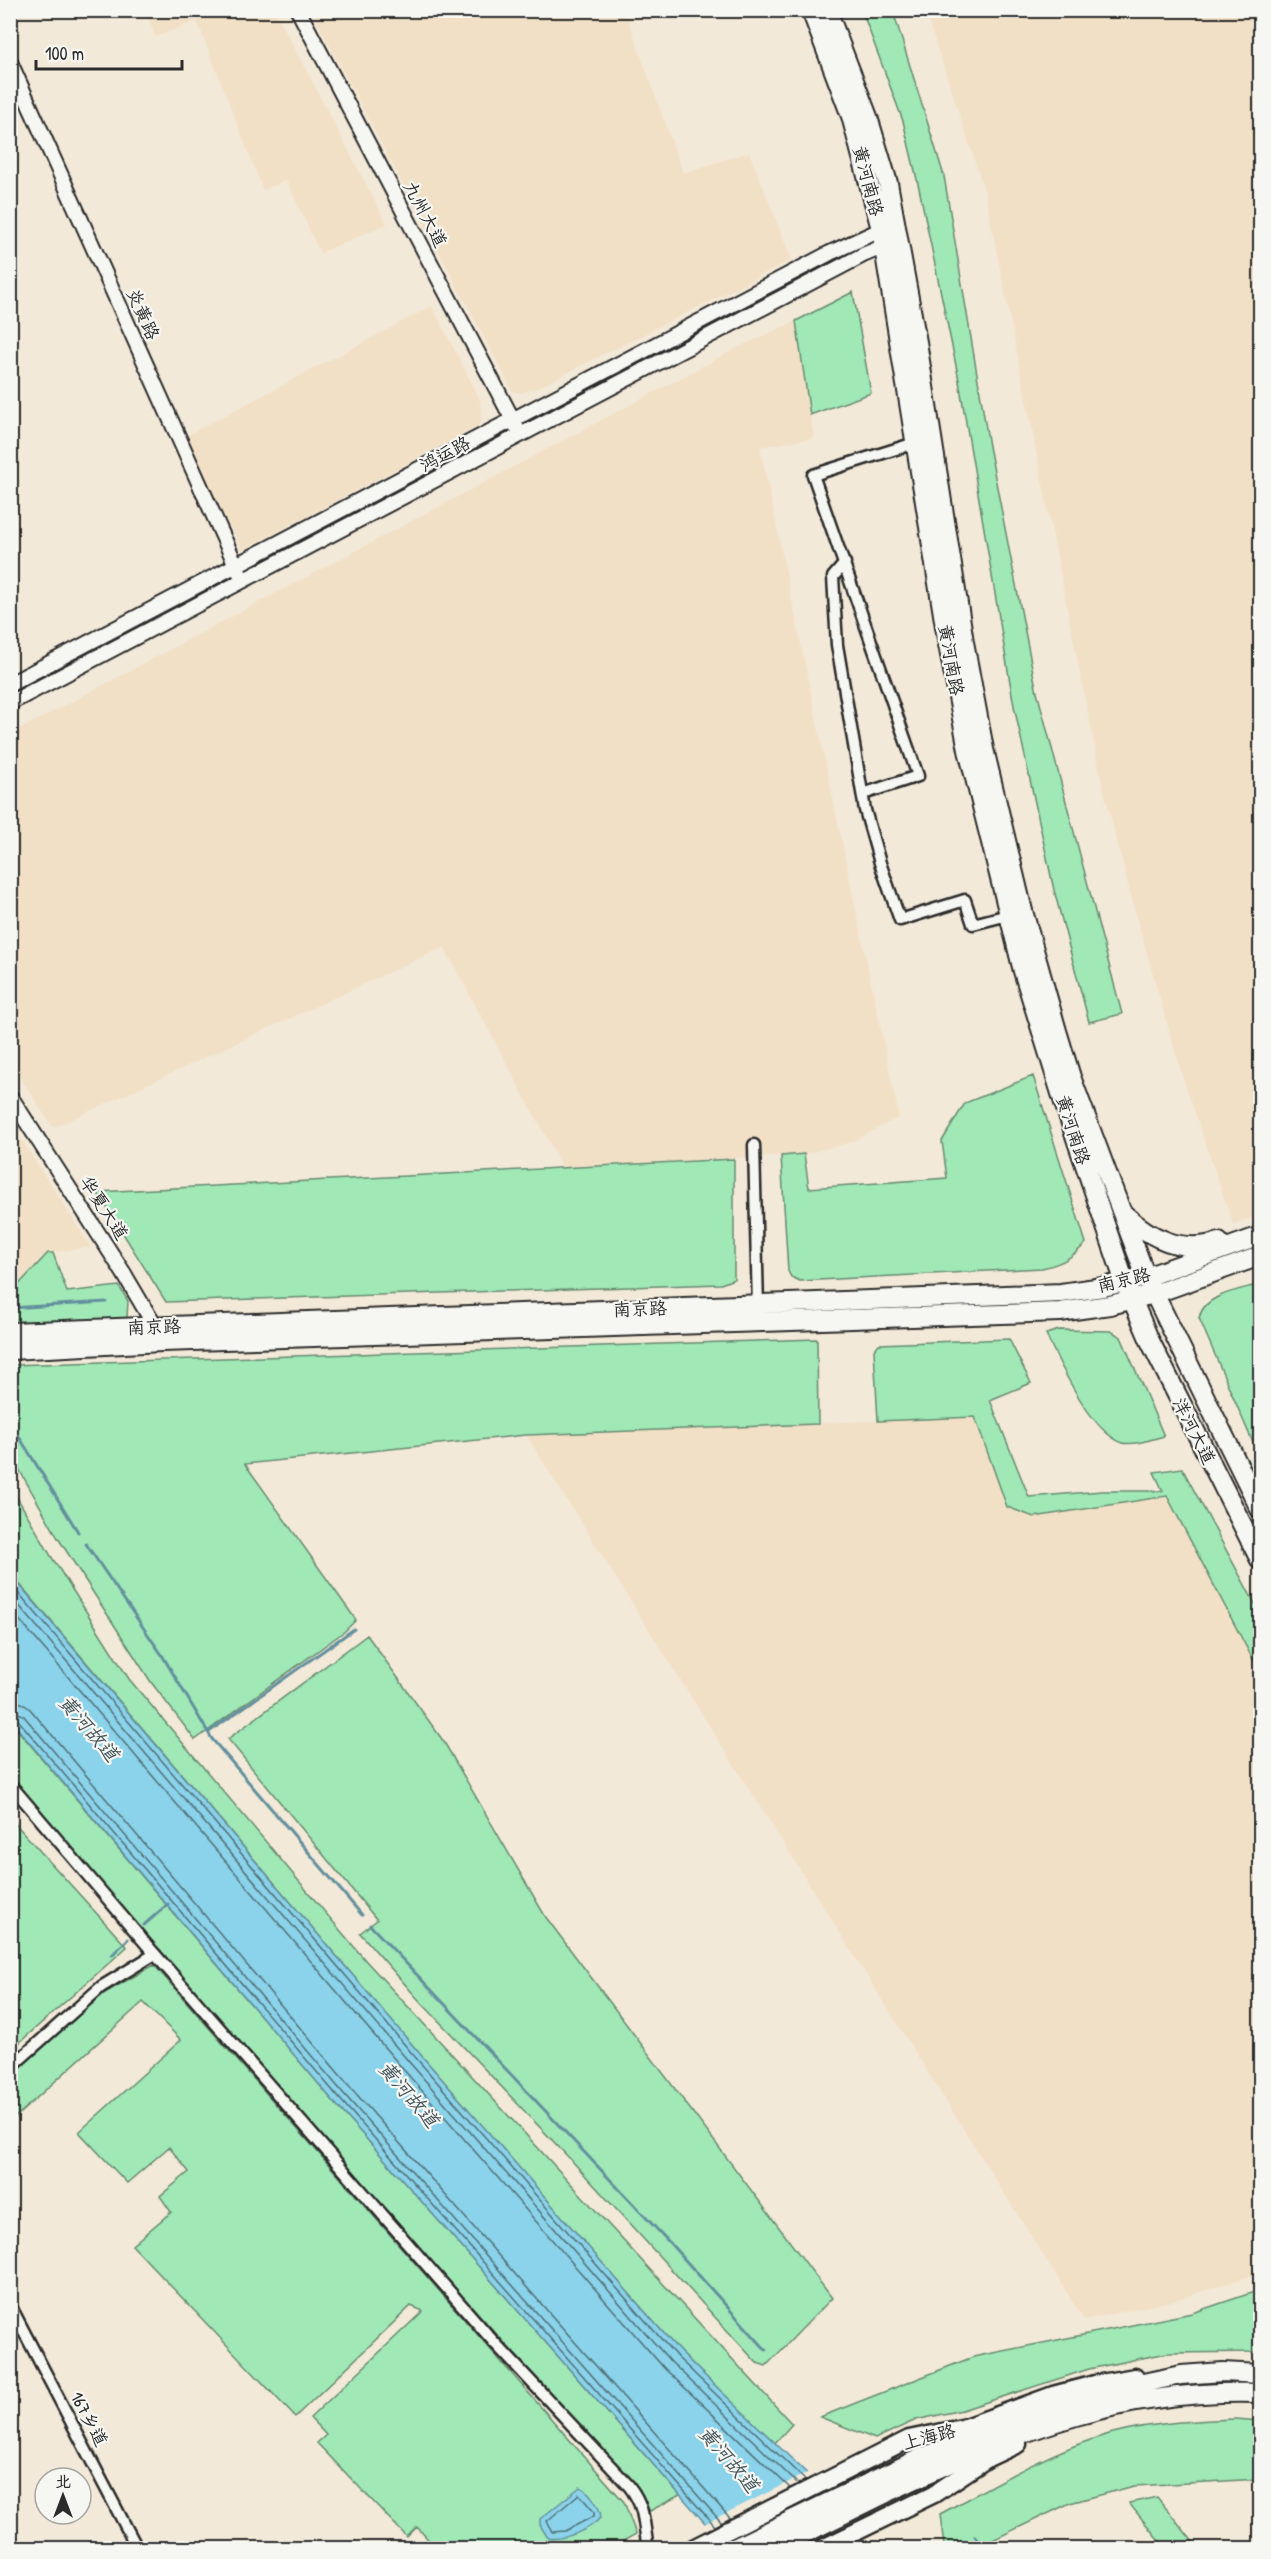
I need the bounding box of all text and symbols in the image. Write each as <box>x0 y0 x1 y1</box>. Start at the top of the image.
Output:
scale bar <box>36 33 182 71</box>
text: 100 m <box>45 41 84 66</box>
street label: 黄河南路 <box>847 143 890 219</box>
street label: 九州大道 <box>398 176 453 251</box>
street label: 炎黄路 <box>121 284 166 344</box>
street label: 鸿运路 <box>415 430 474 477</box>
street label: 黄河南路 <box>933 622 970 698</box>
street label: 黄河南路 <box>1050 1092 1096 1168</box>
street label: 华夏大道 <box>74 1171 135 1245</box>
street label: 南京路 <box>1095 1261 1153 1298</box>
street label: 南京路 <box>613 1295 667 1322</box>
street label: 南京路 <box>127 1313 181 1340</box>
street label: 洋河大道 <box>1167 1393 1222 1469</box>
water label: 黄河故道 <box>53 1689 127 1768</box>
water label: 黄河故道 <box>373 2055 447 2134</box>
street label: 167乡道 <box>65 2387 114 2451</box>
street label: 上海路 <box>900 2417 958 2456</box>
water label: 黄河故道 <box>693 2420 767 2499</box>
north arrow <box>33 2466 93 2526</box>
text: 北 <box>55 2470 71 2492</box>

